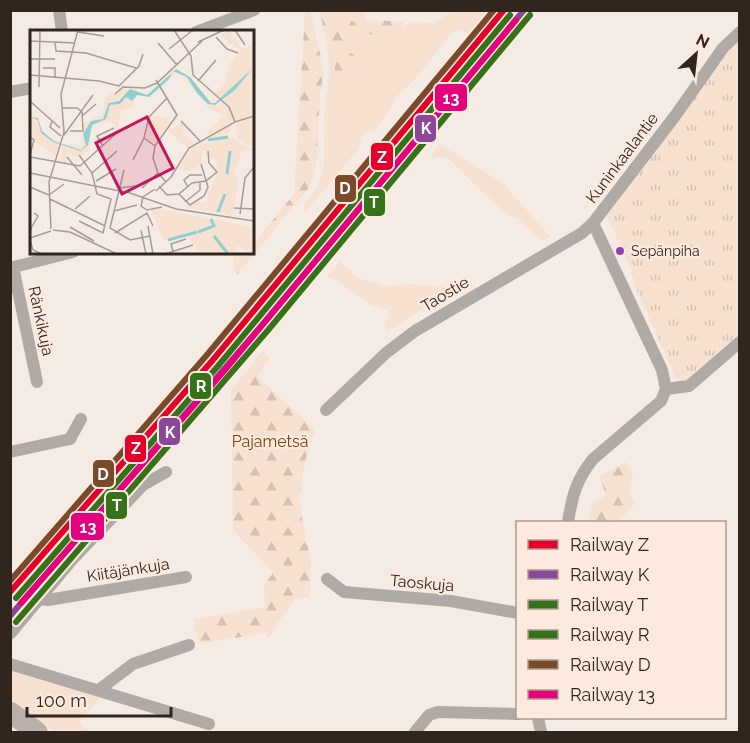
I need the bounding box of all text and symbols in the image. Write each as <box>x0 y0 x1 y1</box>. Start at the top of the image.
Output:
north arrow <box>666 24 726 84</box>
inset map <box>30 30 254 254</box>
text: N <box>693 30 712 52</box>
line badge: 13 <box>434 83 468 112</box>
text: 13 <box>443 89 459 108</box>
street label: Kuninkaalantie <box>582 109 662 207</box>
line badge: K <box>414 114 437 143</box>
text: K <box>421 119 432 138</box>
line badge: Z <box>370 142 394 171</box>
text: Z <box>377 148 387 167</box>
line badge: D <box>334 174 357 203</box>
text: D <box>339 179 351 198</box>
line badge: T <box>363 188 386 217</box>
text: T <box>369 193 379 212</box>
place label: Sepänpiha <box>631 243 700 259</box>
marker: Sepänpiha <box>614 245 626 257</box>
street label: Taostie <box>418 272 472 316</box>
street label: Ränkikuja <box>24 284 58 358</box>
line badge: R <box>189 372 212 400</box>
text: R <box>196 377 207 396</box>
line badge: K <box>158 417 181 446</box>
text: K <box>165 423 176 442</box>
park label: Pajametsä <box>232 432 308 451</box>
line badge: Z <box>124 434 147 463</box>
text: Z <box>131 439 141 458</box>
line badge: D <box>92 459 115 488</box>
text: D <box>97 465 109 484</box>
line badge: T <box>105 491 128 520</box>
text: T <box>112 496 122 515</box>
line badge: 13 <box>70 512 105 541</box>
text: 13 <box>80 518 96 537</box>
legend <box>516 521 726 719</box>
text: Railway Z <box>570 534 649 555</box>
street label: Kiitäjänkuja <box>85 554 171 586</box>
text: Railway K <box>570 564 650 585</box>
street label: Taoskuja <box>389 571 455 595</box>
text: Railway T <box>570 594 648 615</box>
text: Railway R <box>570 624 650 645</box>
text: Railway D <box>570 654 651 675</box>
scale bar <box>27 680 171 718</box>
text: Railway 13 <box>570 684 655 705</box>
text: 100 m <box>36 690 87 711</box>

